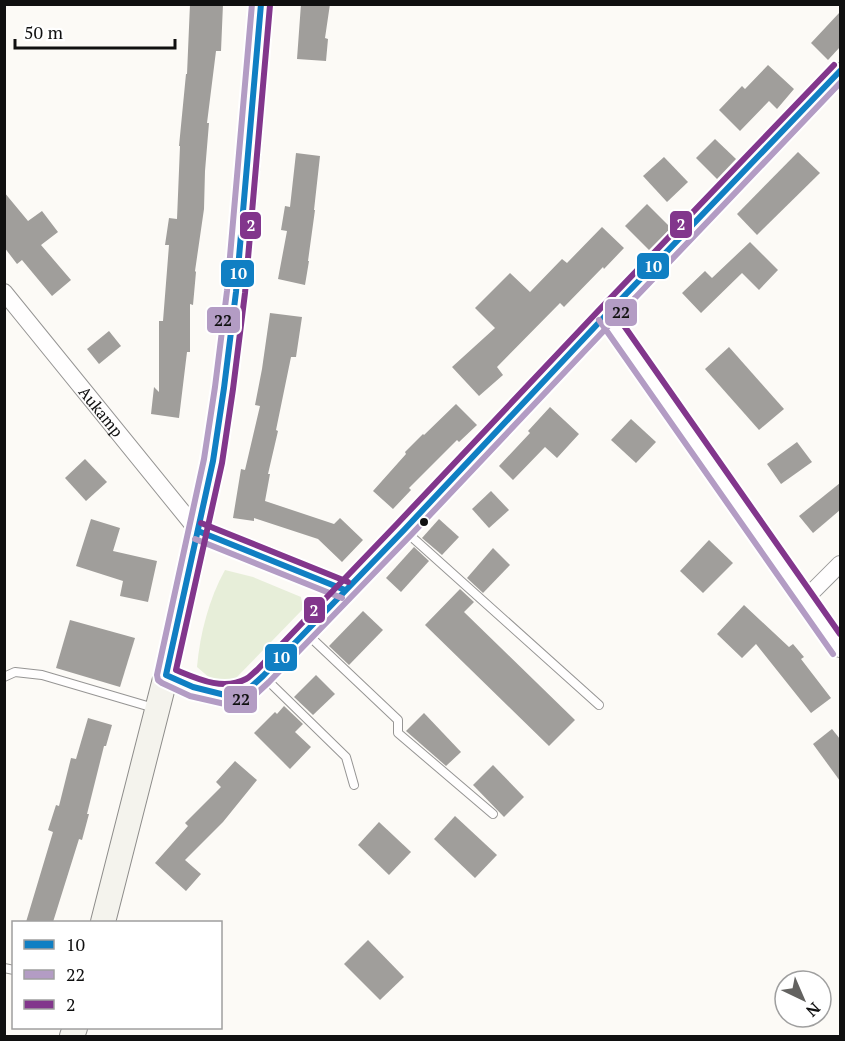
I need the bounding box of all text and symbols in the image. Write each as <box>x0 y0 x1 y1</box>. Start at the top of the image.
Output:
scale bar <box>15 12 176 50</box>
text: 50 m <box>24 20 64 44</box>
line badge: 2 <box>669 210 693 239</box>
line badge: 2 <box>239 211 262 240</box>
text: 2 <box>676 213 686 235</box>
text: 2 <box>246 214 256 236</box>
line badge: 10 <box>636 252 670 280</box>
text: 10 <box>644 255 662 277</box>
line badge: 10 <box>220 259 255 288</box>
text: 10 <box>229 262 247 284</box>
line badge: 22 <box>604 298 638 327</box>
text: 22 <box>612 301 630 323</box>
line badge: 22 <box>206 306 241 334</box>
text: 22 <box>214 309 232 331</box>
street label: Aukamp <box>74 382 128 442</box>
unlabelled marker <box>418 516 430 528</box>
line badge: 2 <box>303 596 326 624</box>
text: 2 <box>309 599 319 621</box>
line badge: 10 <box>264 643 298 672</box>
text: 10 <box>272 646 290 668</box>
line badge: 22 <box>223 685 258 714</box>
text: 22 <box>232 688 250 710</box>
legend <box>12 921 222 1029</box>
text: 10 <box>66 932 85 956</box>
text: 22 <box>66 962 85 986</box>
north arrow <box>773 969 833 1029</box>
text: 2 <box>66 992 76 1016</box>
text: N <box>801 998 825 1022</box>

